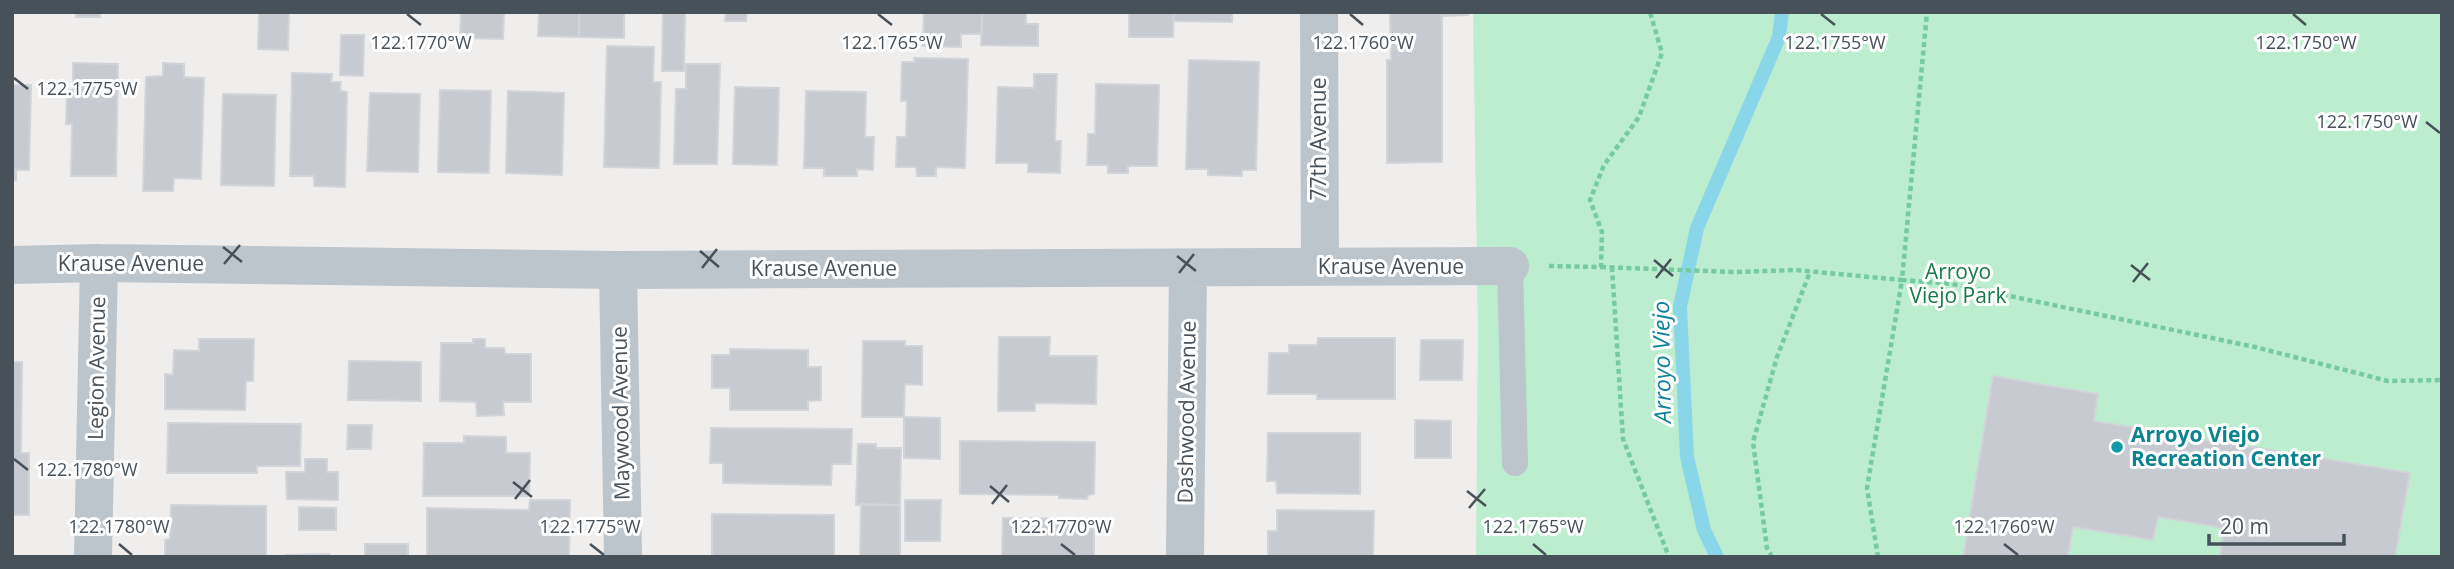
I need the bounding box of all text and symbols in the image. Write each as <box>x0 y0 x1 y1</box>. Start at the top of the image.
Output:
text: 122.1770°W <box>370 30 472 54</box>
text: 122.1765°W <box>841 30 943 54</box>
text: 122.1760°W <box>1312 30 1414 54</box>
text: 122.1755°W <box>1784 30 1886 54</box>
text: 122.1750°W <box>2255 30 2357 54</box>
text: 122.1775°W <box>36 76 138 100</box>
street label: 77th Avenue <box>1304 78 1332 200</box>
text: 122.1750°W <box>2316 109 2418 133</box>
street label: Krause Avenue <box>58 249 204 277</box>
street label: Krause Avenue <box>1318 252 1464 280</box>
street label: Krause Avenue <box>751 254 897 282</box>
park label: Arroyo Viejo Park <box>1910 257 2006 309</box>
street label: Legion Avenue <box>81 296 111 440</box>
water label: Arroyo Viejo <box>1644 301 1678 425</box>
street label: Dashwood Avenue <box>1170 320 1202 504</box>
street label: Maywood Avenue <box>604 326 636 500</box>
place label: Arroyo Viejo Recreation Center <box>2131 420 2322 472</box>
marker: Arroyo Viejo Recreation Center <box>2109 439 2125 455</box>
text: 122.1780°W <box>36 457 138 481</box>
scale bar <box>2209 503 2344 546</box>
text: 20 m <box>2220 512 2269 540</box>
text: 122.1780°W <box>68 514 170 538</box>
text: 122.1775°W <box>539 514 641 538</box>
text: 122.1770°W <box>1010 514 1112 538</box>
text: 122.1765°W <box>1482 514 1584 538</box>
text: 122.1760°W <box>1953 514 2055 538</box>

